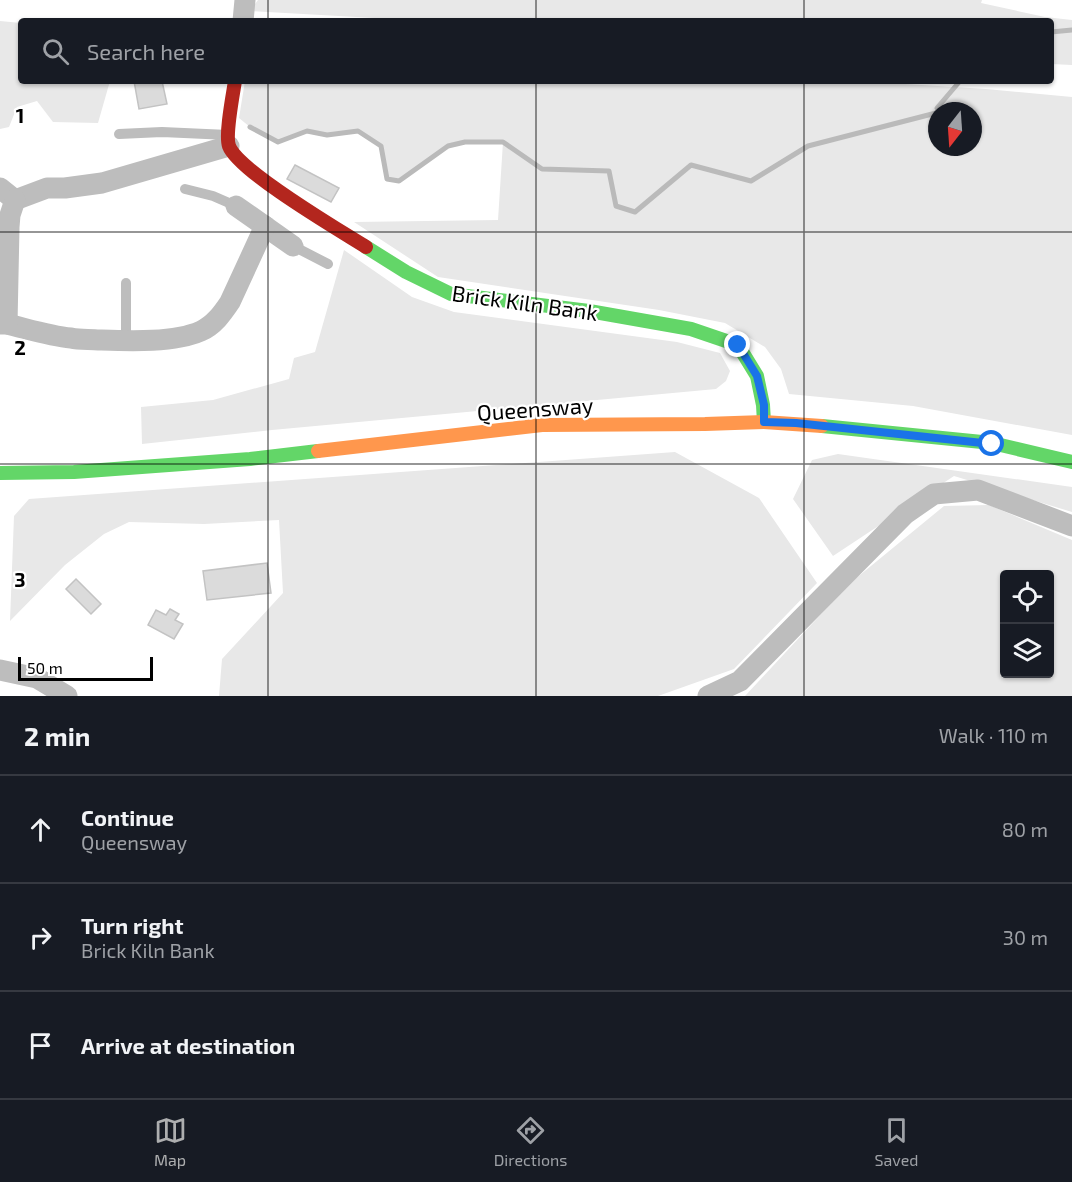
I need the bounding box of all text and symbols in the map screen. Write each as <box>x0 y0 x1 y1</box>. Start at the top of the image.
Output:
search box <box>18 18 1054 84</box>
icon: search <box>39 35 72 68</box>
text: Search here <box>87 38 205 64</box>
north arrow <box>928 102 982 156</box>
text: 1 <box>16 103 24 127</box>
street label: Brick Kiln Bank <box>450 279 600 325</box>
route end <box>724 331 750 357</box>
text: 2 <box>14 335 26 359</box>
street label: Queensway <box>476 391 595 426</box>
route start <box>978 430 1004 456</box>
text: 3 <box>14 567 26 591</box>
map controls <box>1000 570 1054 678</box>
button: locate <box>1000 570 1054 624</box>
button: layers <box>1000 624 1054 678</box>
scale bar <box>18 654 153 682</box>
text: 50 m <box>27 658 63 677</box>
text: 2 min <box>24 720 90 751</box>
text: Walk · 110 m <box>939 723 1048 747</box>
text: Continue <box>81 804 174 830</box>
icon: ahead <box>24 813 57 846</box>
text: 80 m <box>1002 817 1048 841</box>
text: Queensway <box>81 830 187 854</box>
text: Turn right <box>81 912 183 938</box>
icon: right <box>24 921 57 954</box>
text: 30 m <box>1003 925 1048 949</box>
text: Brick Kiln Bank <box>81 938 215 962</box>
icon: arrive <box>24 1029 57 1062</box>
text: Arrive at destination <box>81 1032 295 1058</box>
tab: Map <box>154 1114 187 1169</box>
tab: Directions <box>494 1114 567 1169</box>
tab: Saved <box>875 1114 918 1169</box>

